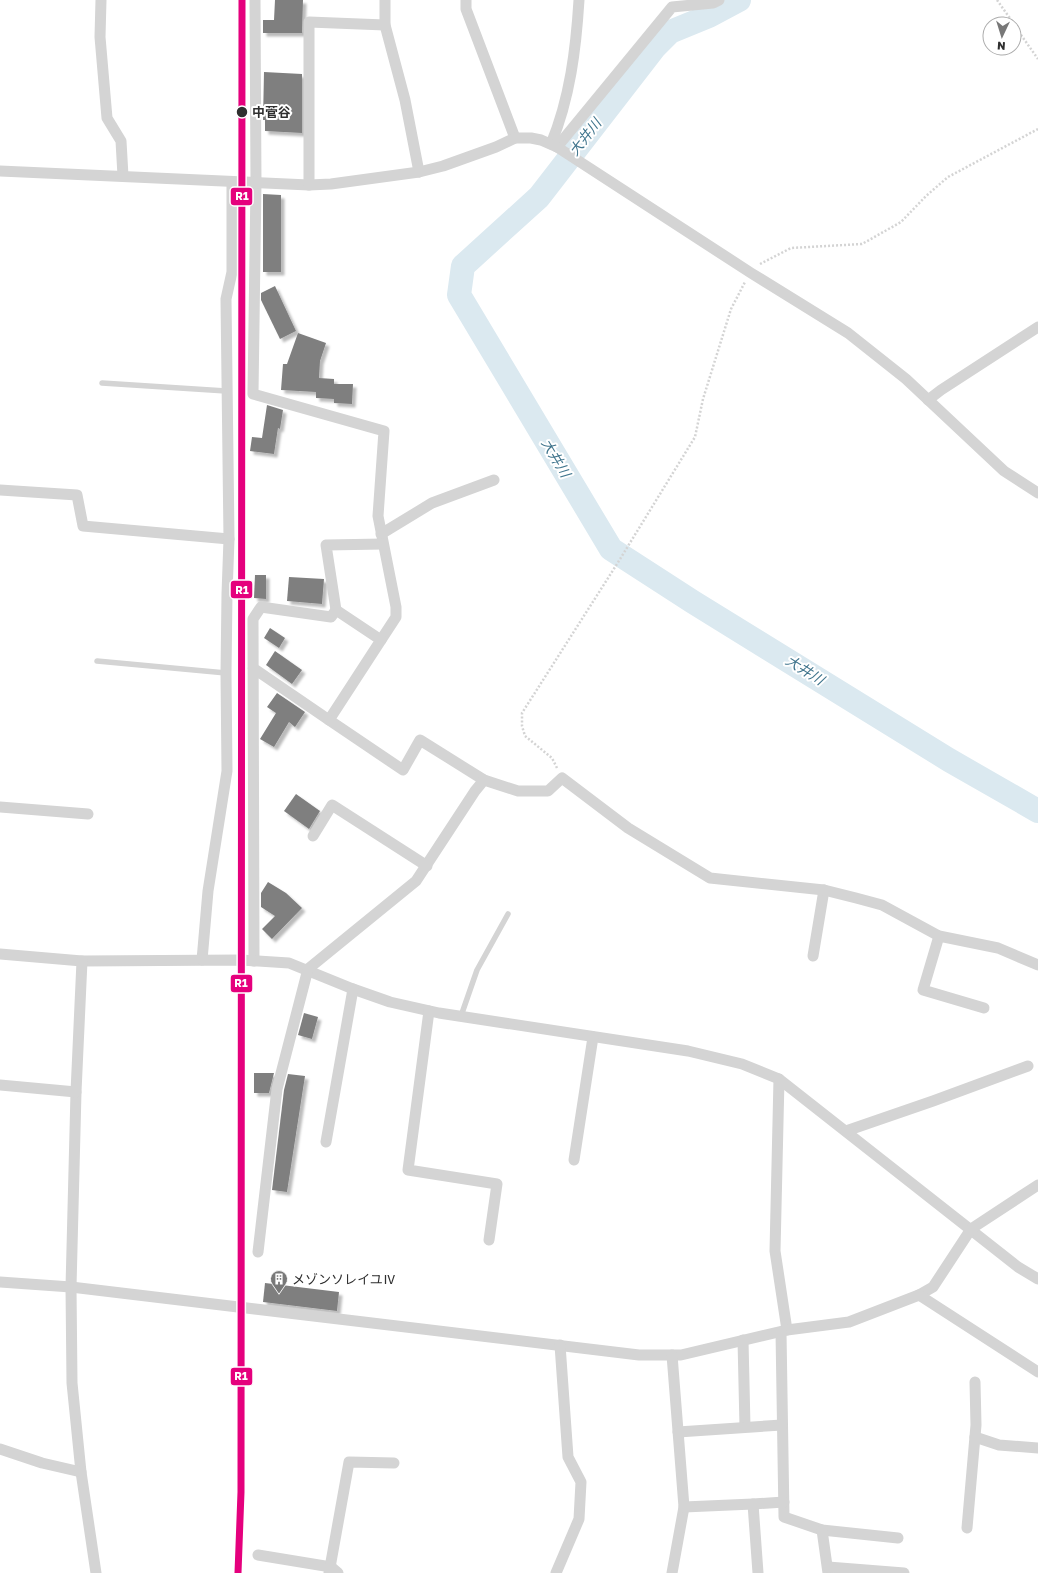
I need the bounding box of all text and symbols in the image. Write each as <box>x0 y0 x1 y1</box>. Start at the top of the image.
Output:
north arrow <box>982 16 1022 56</box>
text: N <box>997 40 1006 53</box>
place label: 中菅谷 <box>252 104 291 120</box>
marker: 中菅谷 <box>235 105 249 119</box>
water label: 大井川 <box>565 113 605 158</box>
line badge: R1 <box>230 187 253 206</box>
text: R1 <box>235 189 249 202</box>
water label: 大井川 <box>538 435 576 482</box>
line badge: R1 <box>230 580 253 599</box>
text: R1 <box>235 583 249 596</box>
water label: 大井川 <box>783 651 829 689</box>
line badge: R1 <box>230 974 253 993</box>
text: R1 <box>234 976 248 989</box>
building icon: メゾンソレイユⅣ <box>269 1269 289 1294</box>
place label: メゾンソレイユⅣ <box>292 1271 396 1287</box>
line badge: R1 <box>230 1367 253 1386</box>
text: R1 <box>234 1369 248 1382</box>

